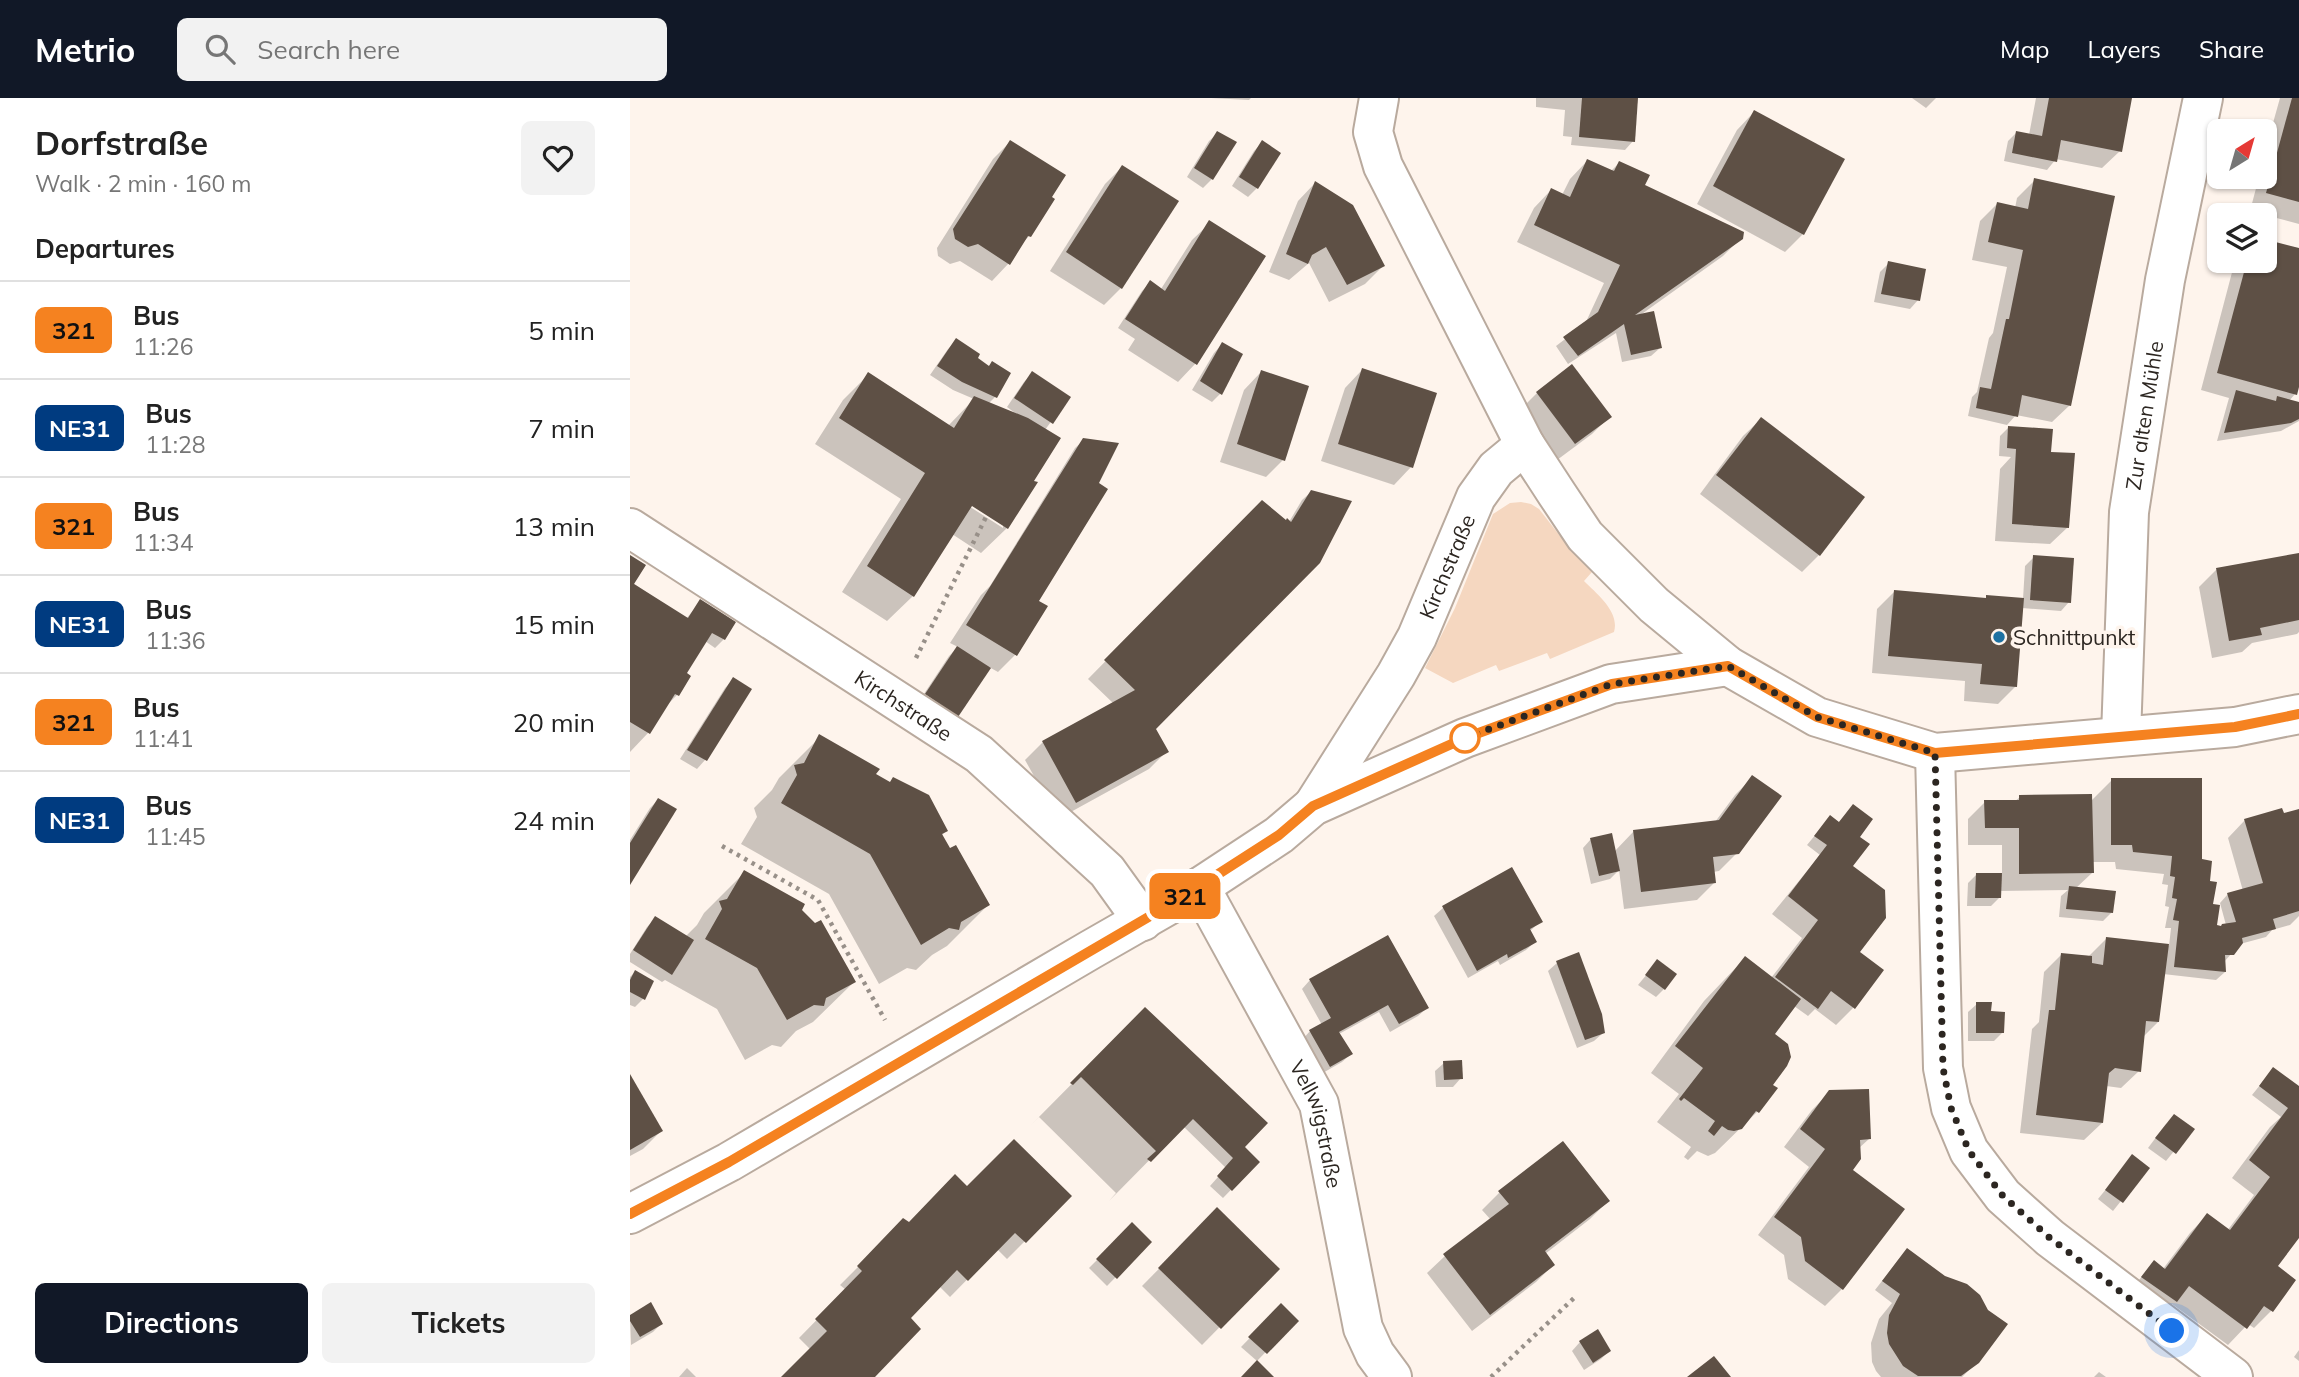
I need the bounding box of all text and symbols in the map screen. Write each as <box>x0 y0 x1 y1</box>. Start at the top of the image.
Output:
search box <box>177 18 667 81</box>
text: Metrio <box>35 29 135 70</box>
icon: search <box>201 30 239 68</box>
text: Search here <box>257 33 400 66</box>
text: Map <box>2000 34 2049 64</box>
text: Layers <box>2087 34 2161 64</box>
text: Share <box>2199 34 2264 64</box>
north arrow <box>2207 119 2277 189</box>
map controls <box>2207 119 2277 273</box>
button: heart <box>521 121 595 195</box>
text: Dorfstraße <box>35 122 208 163</box>
text: Walk · 2 min · 160 m <box>35 169 252 198</box>
button: layers <box>2207 203 2277 273</box>
text: Departures <box>35 232 175 265</box>
text: Bus <box>133 299 179 332</box>
text: 5 min <box>528 314 595 347</box>
text: 321 <box>52 315 95 345</box>
text: 11:26 <box>133 332 193 361</box>
street label: Zur alten Mühle <box>2120 339 2168 492</box>
text: Bus <box>145 397 192 430</box>
text: 7 min <box>528 412 595 445</box>
text: NE31 <box>49 413 110 443</box>
text: 11:28 <box>145 430 206 459</box>
text: Bus <box>133 495 179 528</box>
text: 13 min <box>513 510 595 543</box>
street label: Kirchstraße <box>1413 510 1480 623</box>
text: 321 <box>52 511 95 541</box>
text: 11:34 <box>133 528 193 557</box>
text: Bus <box>145 593 192 626</box>
text: 15 min <box>513 608 595 641</box>
text: NE31 <box>49 609 110 639</box>
place label: Schnittpunkt <box>2013 624 2135 650</box>
text: 11:36 <box>145 626 206 655</box>
marker: Schnittpunkt <box>1991 629 2007 645</box>
street label: Kirchstraße <box>850 664 957 746</box>
text: Bus <box>133 691 179 724</box>
text: 20 min <box>513 706 595 739</box>
text: 321 <box>52 707 95 737</box>
unlabelled marker <box>1450 723 1480 753</box>
text: 11:41 <box>133 724 193 753</box>
text: Bus <box>145 789 192 822</box>
text: 24 min <box>513 804 595 837</box>
text: NE31 <box>49 805 110 835</box>
text: 11:45 <box>145 822 206 851</box>
line badge: 321 <box>1145 873 1225 919</box>
text: 321 <box>1163 881 1207 911</box>
street label: Vellwigstraße <box>1284 1056 1348 1190</box>
button: Directions <box>35 1283 308 1363</box>
button: Tickets <box>322 1283 595 1363</box>
your location <box>2154 1313 2189 1348</box>

